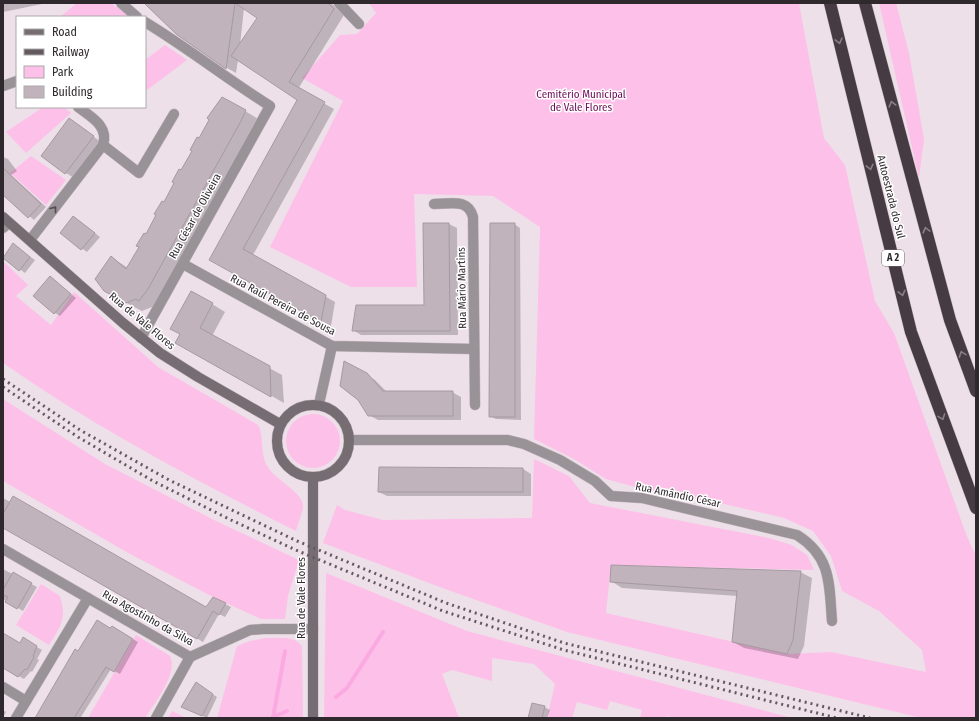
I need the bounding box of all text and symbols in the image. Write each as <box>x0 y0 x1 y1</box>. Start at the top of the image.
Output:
legend <box>16 16 146 108</box>
text: Road <box>52 25 77 39</box>
one-way arrow <box>834 37 843 44</box>
text: Railway <box>52 45 90 59</box>
text: Park <box>52 65 74 79</box>
text: Building <box>52 85 93 99</box>
park label: Cemitério Municipal de Vale Flores <box>536 88 626 114</box>
one-way arrow <box>888 101 897 108</box>
street label: Autoestrada do Sul <box>874 154 908 240</box>
one-way arrow <box>866 164 874 170</box>
street label: Rua César de Oliveira <box>166 171 224 261</box>
one-way arrow <box>49 207 56 214</box>
one-way arrow <box>922 227 930 233</box>
street label: Rua Mário Martins <box>455 247 469 329</box>
road number: A 2 <box>882 250 904 266</box>
street label: Rua Raúl Pereira de Sousa <box>228 272 338 338</box>
street label: Rua de Vale Flores <box>106 290 178 353</box>
one-way arrow <box>897 290 905 296</box>
one-way arrow <box>959 351 967 358</box>
one-way arrow <box>938 413 946 420</box>
street label: Rua Amândio César <box>634 480 722 510</box>
street label: Rua de Vale Flores <box>295 557 308 639</box>
street label: Rua Agostinho da Silva <box>100 588 196 648</box>

